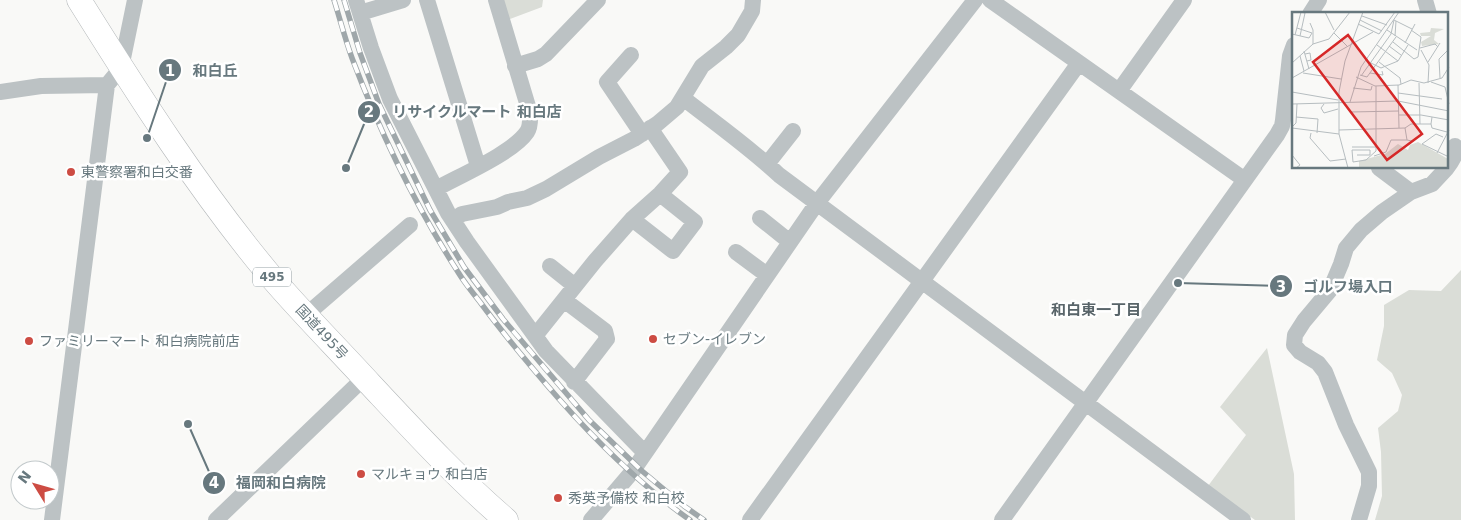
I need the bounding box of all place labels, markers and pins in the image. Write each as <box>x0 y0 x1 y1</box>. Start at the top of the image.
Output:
callout: 和白丘 <box>157 55 247 85</box>
callout: リサイクルマート 和白店 <box>357 97 572 127</box>
place label: 東警察署和白交番 <box>81 164 193 180</box>
marker: 東警察署和白交番 <box>65 166 77 178</box>
callout: ゴルフ場入口 <box>1268 271 1403 301</box>
place label: セブン-イレブン <box>663 331 766 347</box>
place label: ファミリーマート 和白病院前店 <box>39 333 239 349</box>
marker: セブン-イレブン <box>647 333 659 345</box>
marker: ファミリーマート 和白病院前店 <box>23 335 35 347</box>
place label: マルキョウ 和白店 <box>371 466 487 482</box>
callout: 福岡和白病院 <box>201 468 336 498</box>
marker: マルキョウ 和白店 <box>355 468 367 480</box>
place label: 秀英予備校 和白校 <box>568 490 684 506</box>
marker: 秀英予備校 和白校 <box>552 492 564 504</box>

